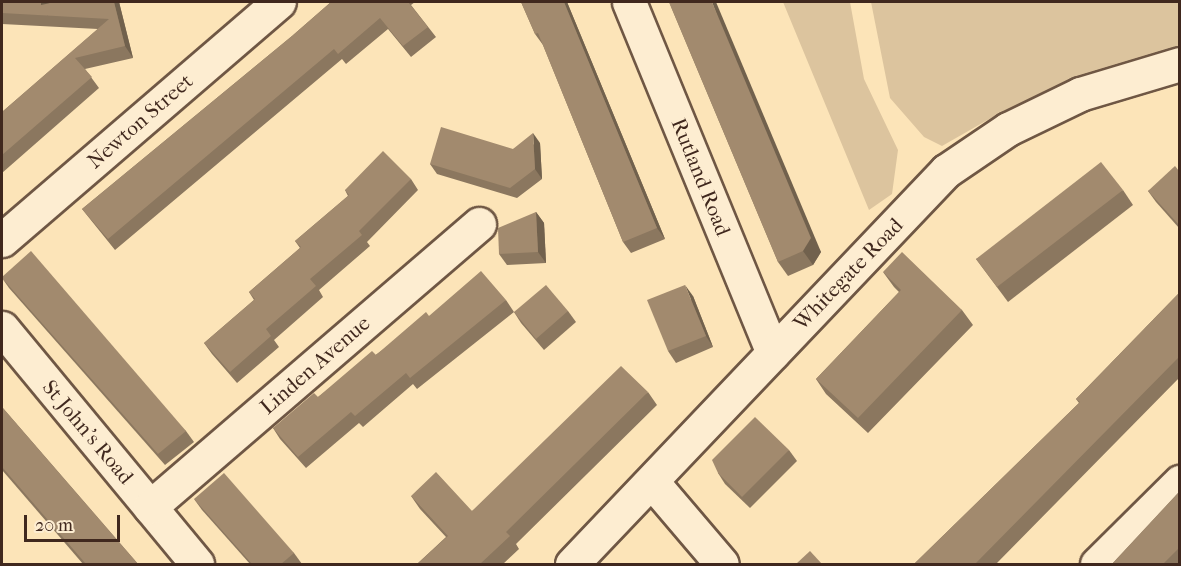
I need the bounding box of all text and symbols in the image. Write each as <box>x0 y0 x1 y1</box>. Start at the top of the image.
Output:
street label: Newton Street <box>82 68 198 174</box>
street label: Rutland Road <box>666 115 736 239</box>
street label: Whitegate Road <box>788 213 908 335</box>
street label: Linden Avenue <box>255 310 375 420</box>
street label: St John's Road <box>37 375 139 489</box>
scale bar <box>27 503 123 541</box>
text: 20 m <box>35 515 73 536</box>

